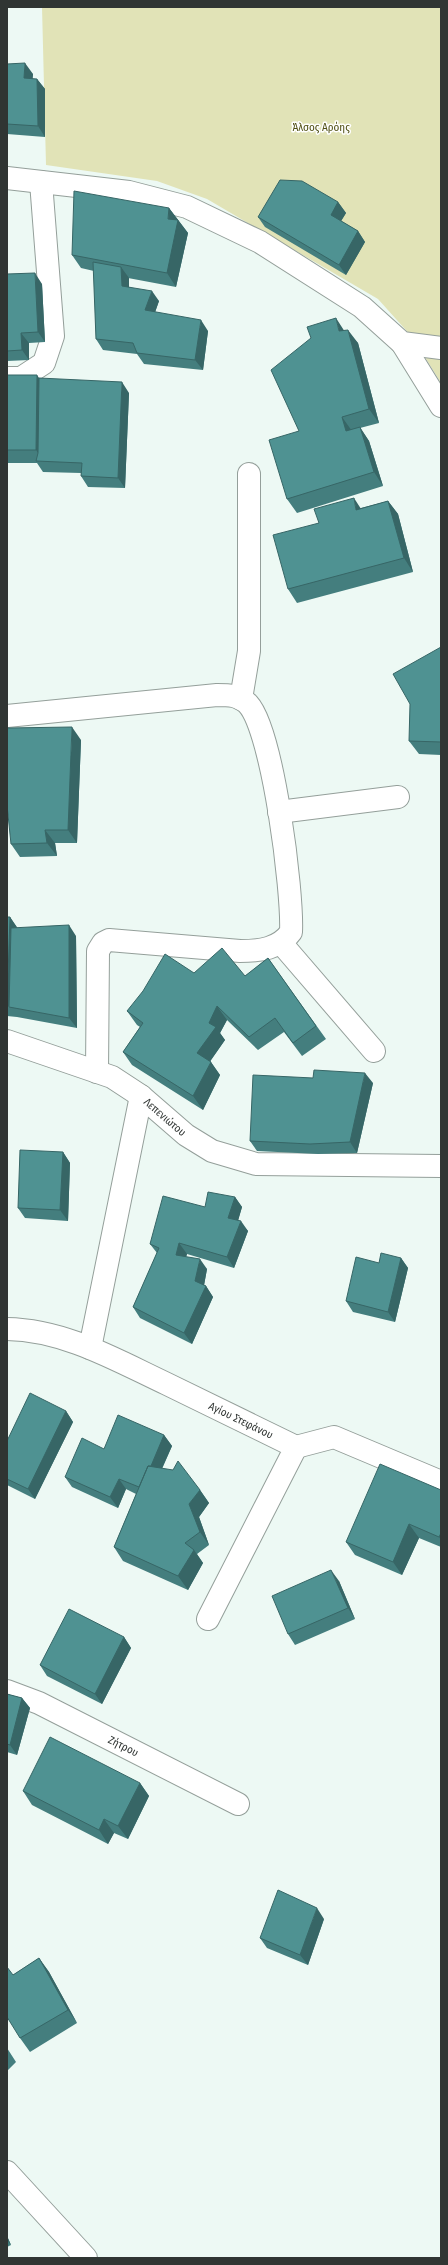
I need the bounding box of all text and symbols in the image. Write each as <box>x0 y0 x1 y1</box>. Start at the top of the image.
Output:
park label: Άλσος Αρόης <box>292 121 350 134</box>
street label: Λεπενιώτου <box>141 1095 189 1139</box>
street label: Αγίου Στεφάνου <box>207 1399 275 1441</box>
street label: Ζήτρου <box>106 1733 141 1759</box>

